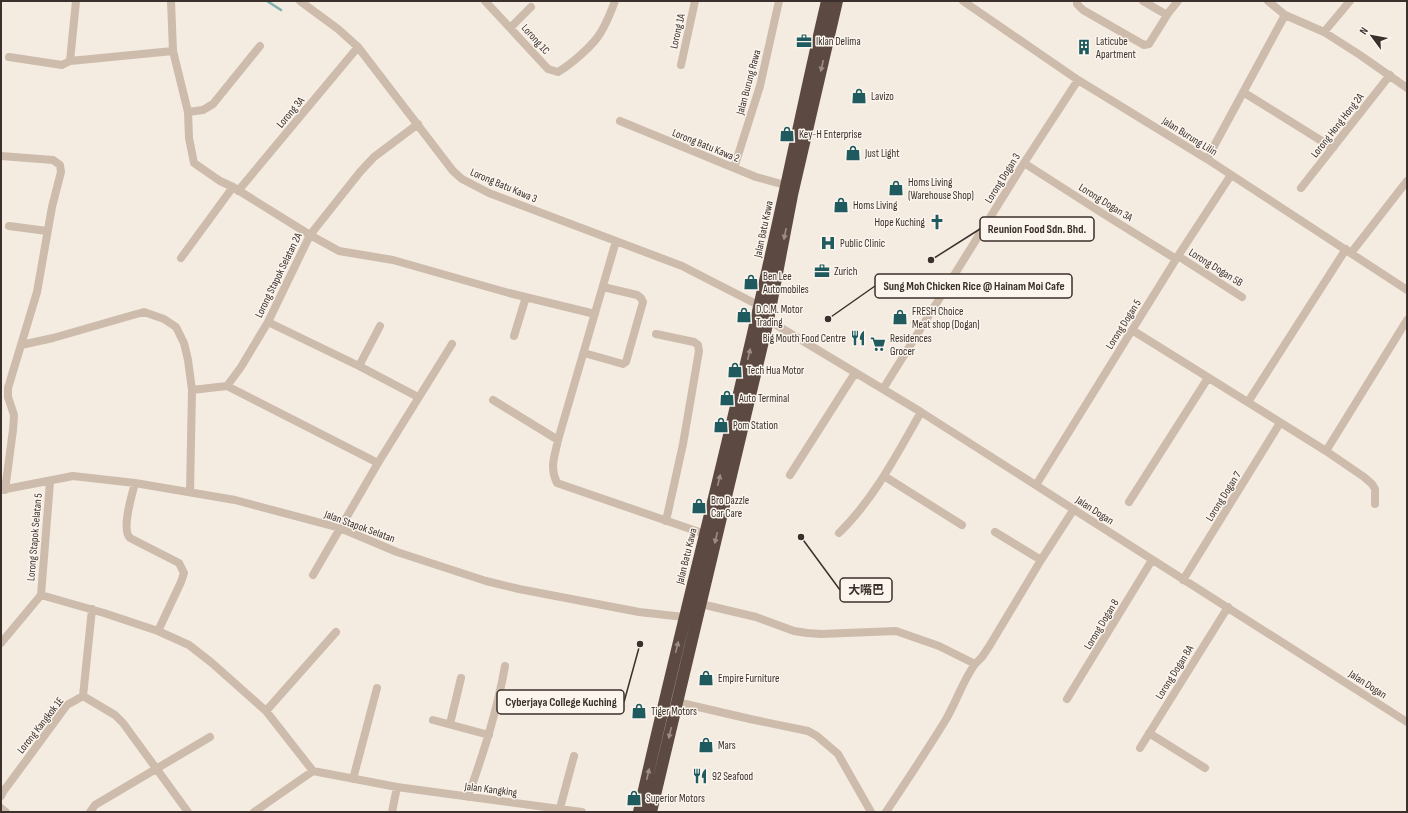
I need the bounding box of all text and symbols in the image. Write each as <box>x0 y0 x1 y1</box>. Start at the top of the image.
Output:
street label: Lorong 1A <box>667 12 688 50</box>
north arrow <box>1352 16 1392 56</box>
street label: Lorong 1C <box>519 22 553 57</box>
text: N <box>1357 25 1371 37</box>
office icon: Iklan Delima <box>795 32 813 50</box>
place label: Iklan Delima <box>816 35 861 48</box>
place label: Laticube Apartment <box>1095 35 1137 61</box>
building icon: Laticube Apartment <box>1075 38 1093 56</box>
street label: Jalan Burung Rawa <box>733 48 763 117</box>
one-way arrow <box>818 60 824 72</box>
shop icon: Lavizo <box>850 87 868 105</box>
place label: Lavizo <box>871 90 894 103</box>
street label: Lorong Hong Hong 2A <box>1308 90 1367 160</box>
street label: Lorong 3A <box>274 94 307 130</box>
street label: Jalan Burung Lilin <box>1159 114 1220 159</box>
shop icon: Key-H Enterprise <box>778 125 796 143</box>
street label: Lorong Batu Kawa 2 <box>670 126 742 165</box>
place label: Key-H Enterprise <box>799 128 862 141</box>
shop icon: Just Light <box>844 144 862 162</box>
place label: Just Light <box>864 147 900 160</box>
street label: Lorong Dogan 3 <box>982 151 1023 206</box>
street label: Lorong Batu Kawa 3 <box>468 166 540 206</box>
place label: Homs Living (Warehouse Shop) <box>908 176 974 202</box>
shop icon: Homs Living (Warehouse Shop) <box>887 179 905 197</box>
street label: Lorong Dogan 3A <box>1076 181 1135 224</box>
shop icon: Homs Living <box>832 196 850 214</box>
place label: Homs Living <box>853 199 898 212</box>
street label: Jalan Batu Kawa <box>751 200 776 260</box>
church icon: Hope Kuching <box>928 213 946 231</box>
place label: Hope Kuching <box>874 216 926 229</box>
callout: Reunion Food Sdn. Bhd. <box>980 217 1094 241</box>
text: Reunion Food Sdn. Bhd. <box>988 222 1086 237</box>
one-way arrow <box>781 228 787 240</box>
street label: Lorong Stapok Selatan 2A <box>252 230 305 320</box>
hospital icon: Public Clinic <box>819 234 837 252</box>
place label: Public Clinic <box>840 237 885 250</box>
street label: Lorong Dogan 5B <box>1186 246 1245 289</box>
office icon: Zurich <box>813 262 831 280</box>
place label: Zurich <box>834 265 858 278</box>
place label: Ben Lee Automobiles <box>762 270 809 296</box>
shop icon: Ben Lee Automobiles <box>742 273 760 291</box>
callout: Sung Moh Chicken Rice @ Hainam Moi Cafe <box>875 274 1072 298</box>
text: Sung Moh Chicken Rice @ Hainam Moi Cafe <box>883 279 1065 294</box>
street label: Lorong Dogan 5 <box>1103 297 1144 352</box>
place label: D.C.M. Motor Trading <box>756 303 803 329</box>
place label: FRESH Choice Meat shop (Dogan) <box>912 305 980 331</box>
shop icon: D.C.M. Motor Trading <box>735 306 753 324</box>
shop icon: FRESH Choice Meat shop (Dogan) <box>891 308 909 326</box>
restaurant icon: Big Mouth Food Centre <box>849 329 867 347</box>
place label: Big Mouth Food Centre <box>763 332 846 345</box>
place label: Residences Grocer <box>890 332 932 358</box>
supermarket icon: Residences Grocer <box>869 335 887 353</box>
one-way arrow <box>746 348 752 360</box>
shop icon: Tech Hua Motor <box>726 361 744 379</box>
place label: Tech Hua Motor <box>747 364 804 377</box>
shop icon: Auto Terminal <box>718 389 736 407</box>
place label: Auto Terminal <box>738 392 789 405</box>
shop icon: Pom Station <box>712 416 730 434</box>
place label: Pom Station <box>733 419 778 432</box>
street label: Lorong Dogan 7 <box>1203 468 1244 524</box>
one-way arrow <box>716 474 722 487</box>
street label: Lorong Stapok Selatan 5 <box>24 493 45 581</box>
street label: Jalan Dogan <box>1073 493 1116 528</box>
place label: Bro Dazzle Car Care <box>711 494 749 520</box>
shop icon: Bro Dazzle Car Care <box>690 497 708 515</box>
street label: Jalan Stapok Selatan <box>322 507 397 545</box>
street label: Jalan Batu Kawa <box>673 527 700 587</box>
one-way arrow <box>712 532 718 545</box>
callout: 大嘴巴 <box>840 578 892 602</box>
text: 大嘴巴 <box>848 583 884 598</box>
street label: Lorong Dogan 8 <box>1081 596 1122 652</box>
one-way arrow <box>675 641 681 654</box>
street label: Lorong Dogan 8A <box>1153 643 1196 702</box>
street label: Jalan Dogan <box>1346 667 1389 702</box>
shop icon: Empire Furniture <box>697 669 715 687</box>
place label: Empire Furniture <box>718 672 779 685</box>
callout: Cyberjaya College Kuching <box>497 690 624 714</box>
street label: Lorong Kangkok 1E <box>14 694 66 756</box>
text: Cyberjaya College Kuching <box>505 695 617 710</box>
shop icon: Tiger Motors <box>630 702 648 720</box>
place label: Tiger Motors <box>651 705 697 718</box>
one-way arrow <box>666 727 672 739</box>
shop icon: Mars <box>697 736 715 754</box>
place label: Mars <box>718 739 736 752</box>
restaurant icon: 92 Seafood <box>691 767 709 785</box>
one-way arrow <box>645 768 651 780</box>
place label: 92 Seafood <box>712 770 754 783</box>
street label: Jalan Kangking <box>463 780 519 799</box>
shop icon: Superior Motors <box>625 789 643 807</box>
place label: Superior Motors <box>646 792 705 805</box>

